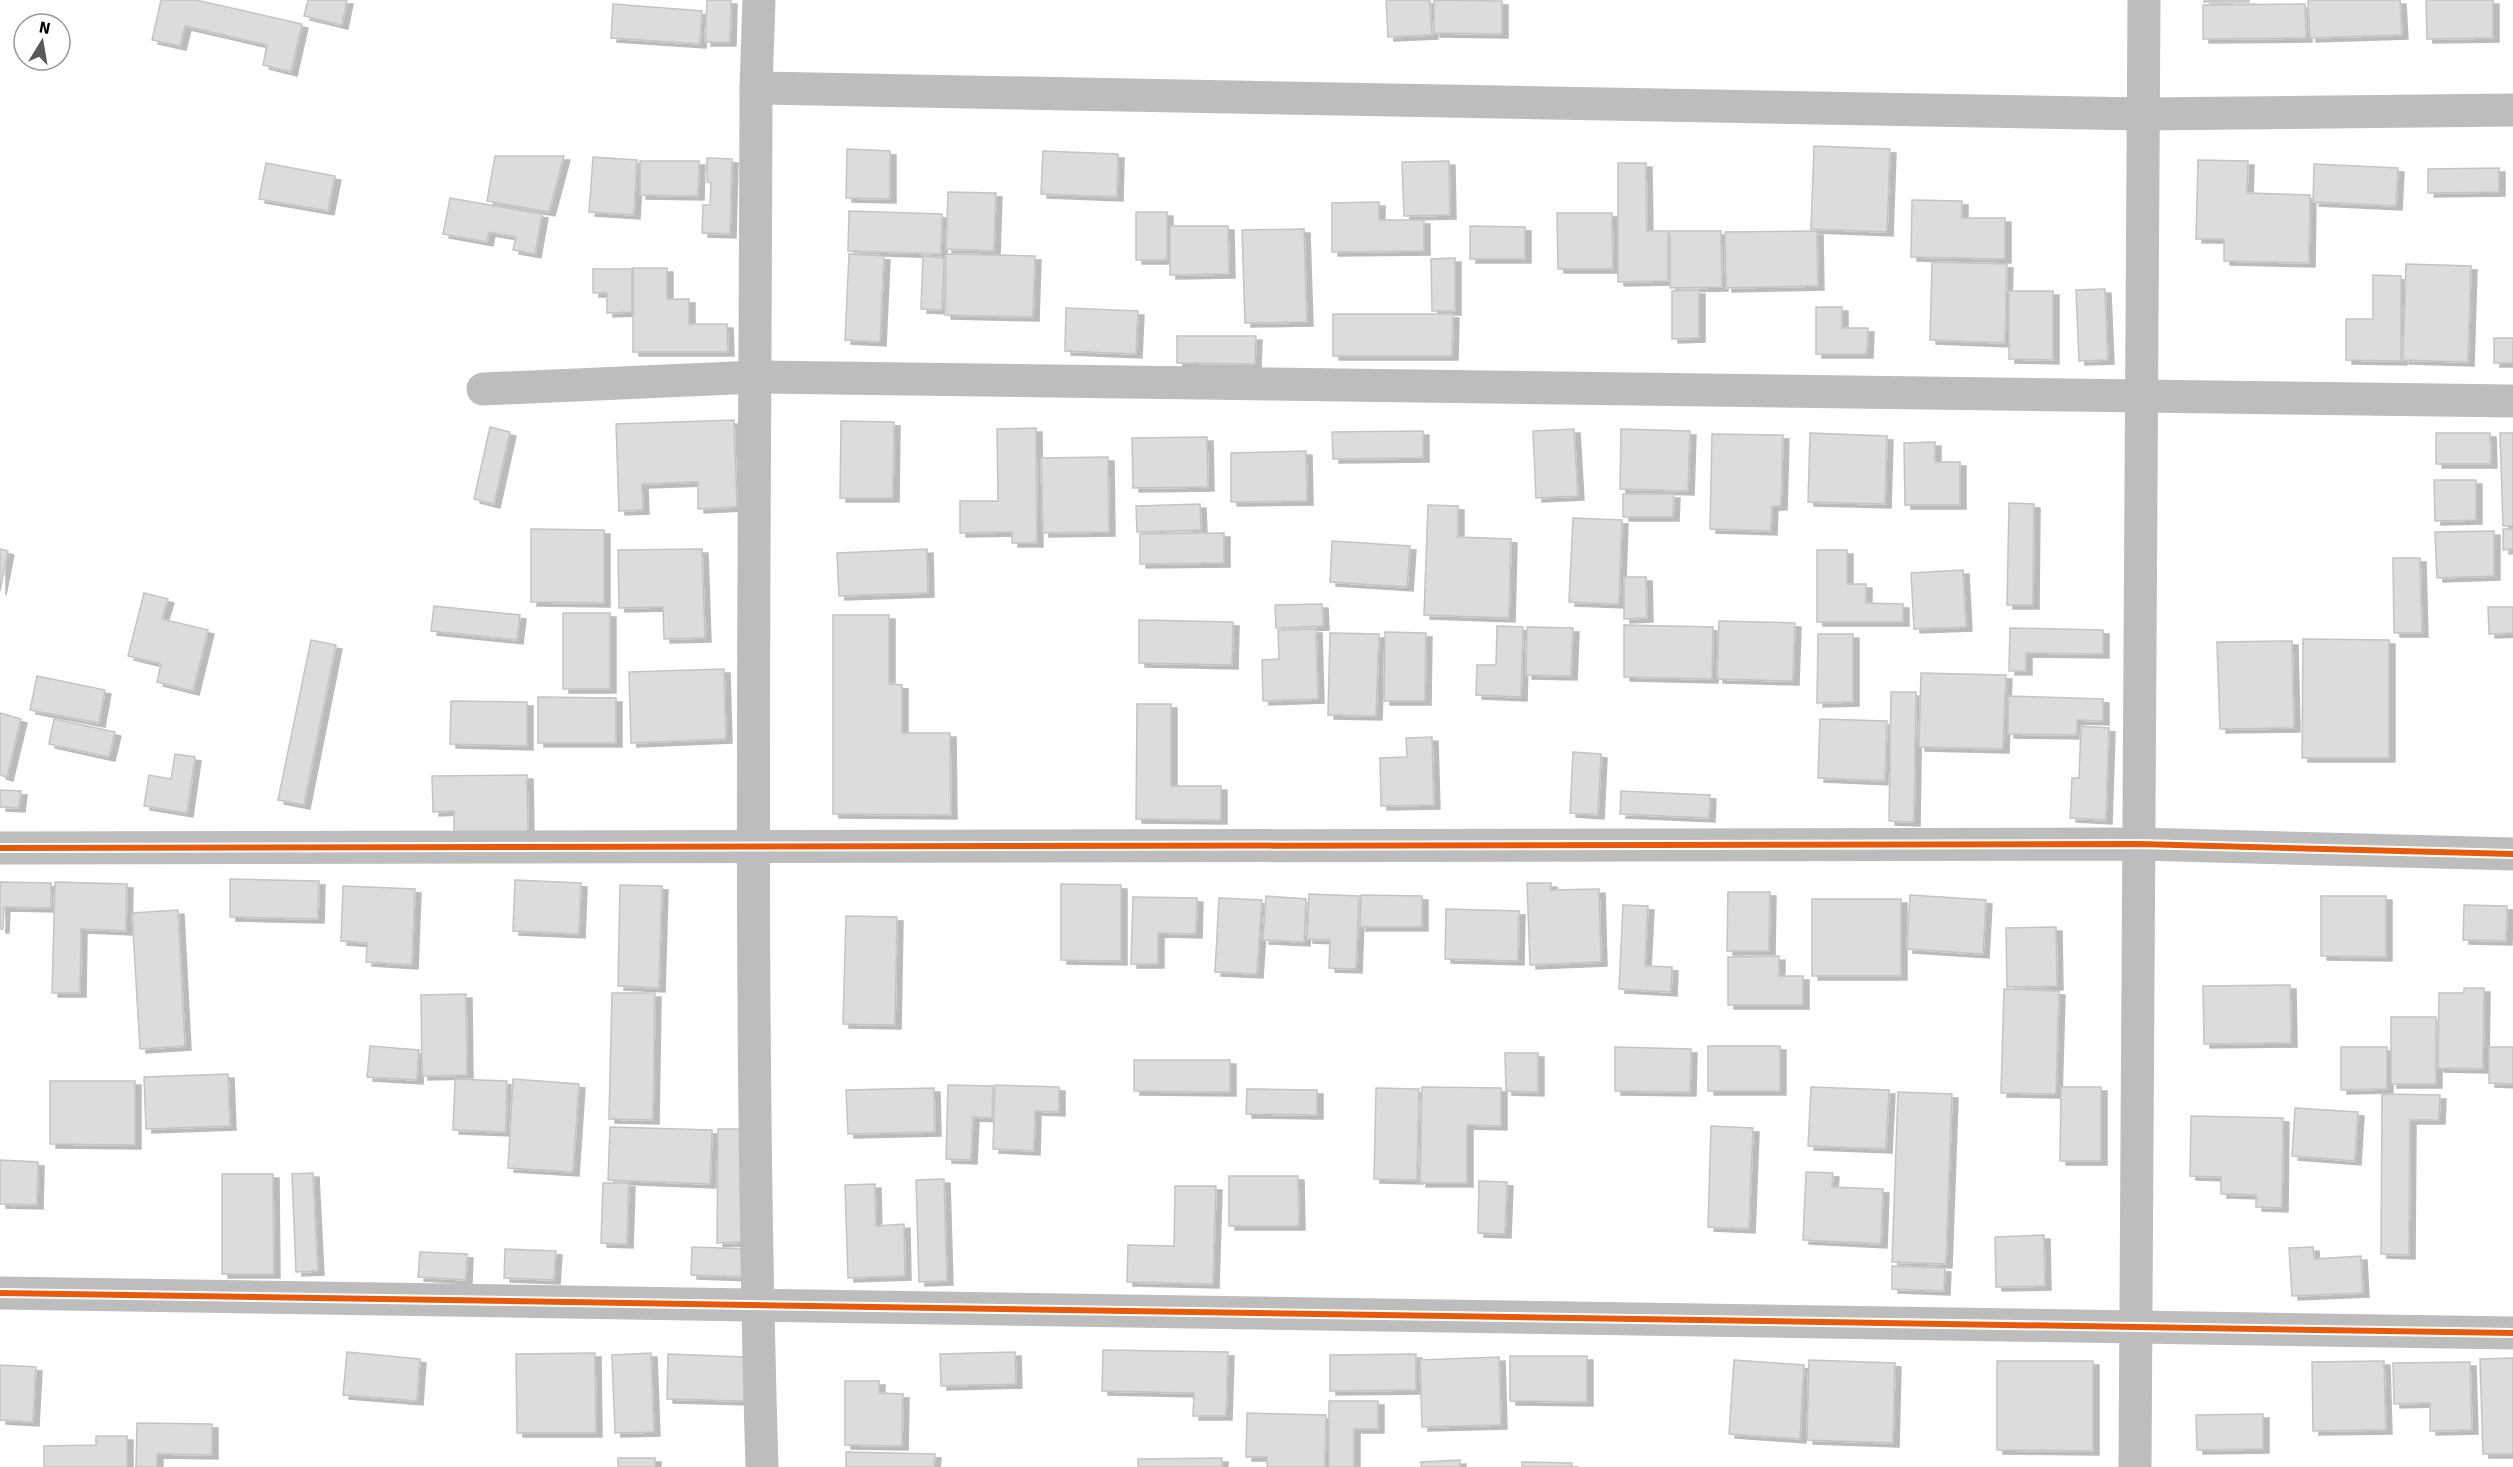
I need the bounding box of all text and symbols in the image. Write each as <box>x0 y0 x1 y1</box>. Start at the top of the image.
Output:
north arrow <box>12 12 72 72</box>
text: N <box>37 17 52 39</box>

